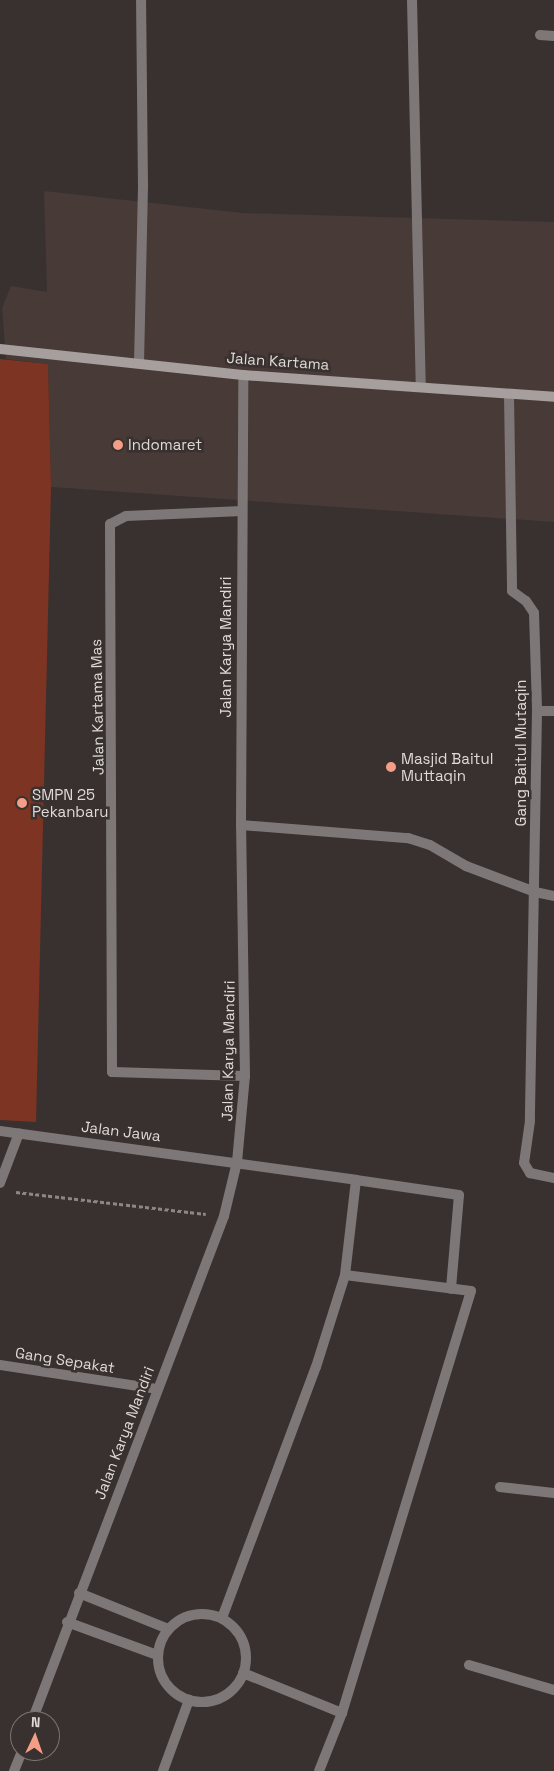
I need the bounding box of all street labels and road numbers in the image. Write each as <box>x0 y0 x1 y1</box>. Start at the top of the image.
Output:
street label: Jalan Kartama <box>226 348 330 374</box>
street label: Jalan Karya Mandiri <box>217 576 235 718</box>
street label: Jalan Kartama Mas <box>87 639 107 775</box>
street label: Gang Baitul Mutaqin <box>512 680 530 826</box>
street label: Jalan Karya Mandiri <box>218 980 238 1122</box>
street label: Jalan Jawa <box>80 1117 162 1145</box>
street label: Gang Sepakat <box>14 1343 116 1377</box>
street label: Jalan Karya Mandiri <box>90 1364 158 1502</box>

